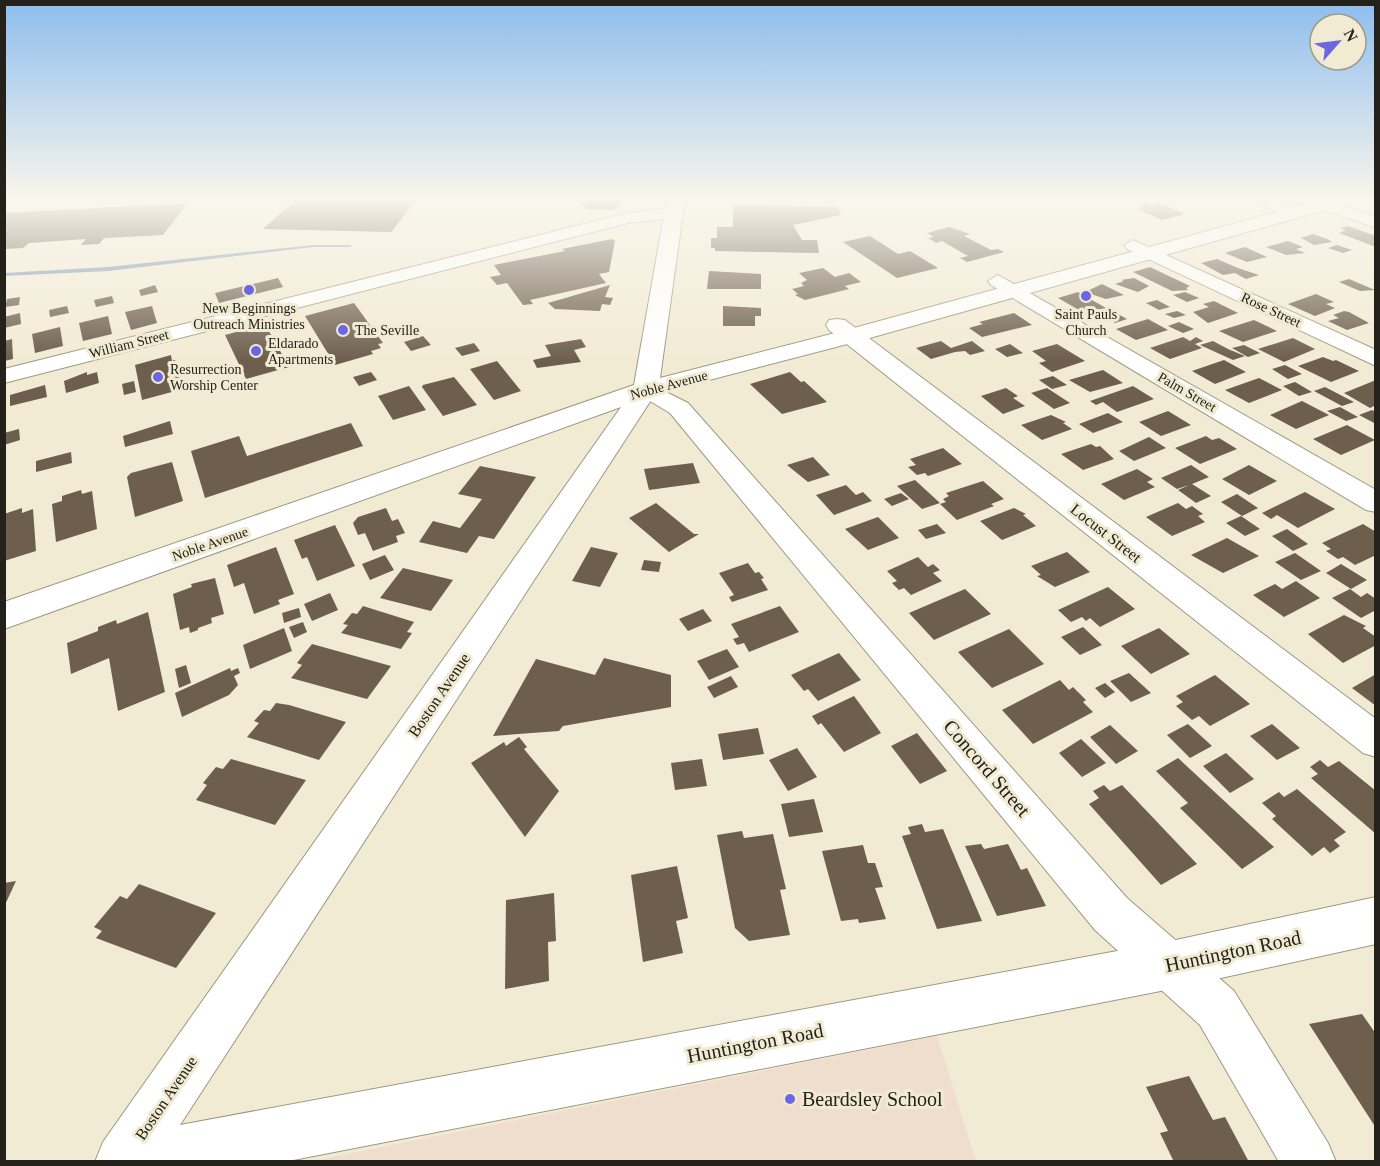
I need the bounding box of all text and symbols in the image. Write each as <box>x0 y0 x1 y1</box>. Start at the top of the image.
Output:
north arrow <box>1308 12 1368 72</box>
text: N <box>1341 26 1361 45</box>
marker: New Beginnings Outreach Ministries <box>242 283 256 297</box>
marker: Saint Pauls Church <box>1079 289 1093 303</box>
street label: Rose Street <box>1239 290 1303 330</box>
place label: New Beginnings Outreach Ministries <box>193 301 305 332</box>
place label: Saint Pauls Church <box>1055 307 1117 338</box>
marker: The Seville <box>336 323 350 337</box>
place label: The Seville <box>355 323 419 338</box>
street label: William Street <box>88 327 170 361</box>
place label: Eldarado Apartments <box>268 336 333 367</box>
marker: Eldarado Apartments <box>249 344 263 358</box>
place label: Resurrection Worship Center <box>170 362 258 393</box>
street label: Noble Avenue <box>629 367 709 403</box>
street label: Palm Street <box>1155 369 1219 415</box>
marker: Resurrection Worship Center <box>151 370 165 384</box>
street label: Locust Street <box>1067 500 1145 566</box>
street label: Noble Avenue <box>170 524 250 564</box>
street label: Boston Avenue <box>405 650 473 740</box>
street label: Concord Street <box>939 715 1035 821</box>
street label: Huntington Road <box>1163 926 1303 977</box>
street label: Huntington Road <box>685 1019 825 1068</box>
street label: Boston Avenue <box>132 1053 200 1143</box>
place label: Beardsley School <box>802 1088 943 1111</box>
marker: Beardsley School <box>783 1092 797 1106</box>

